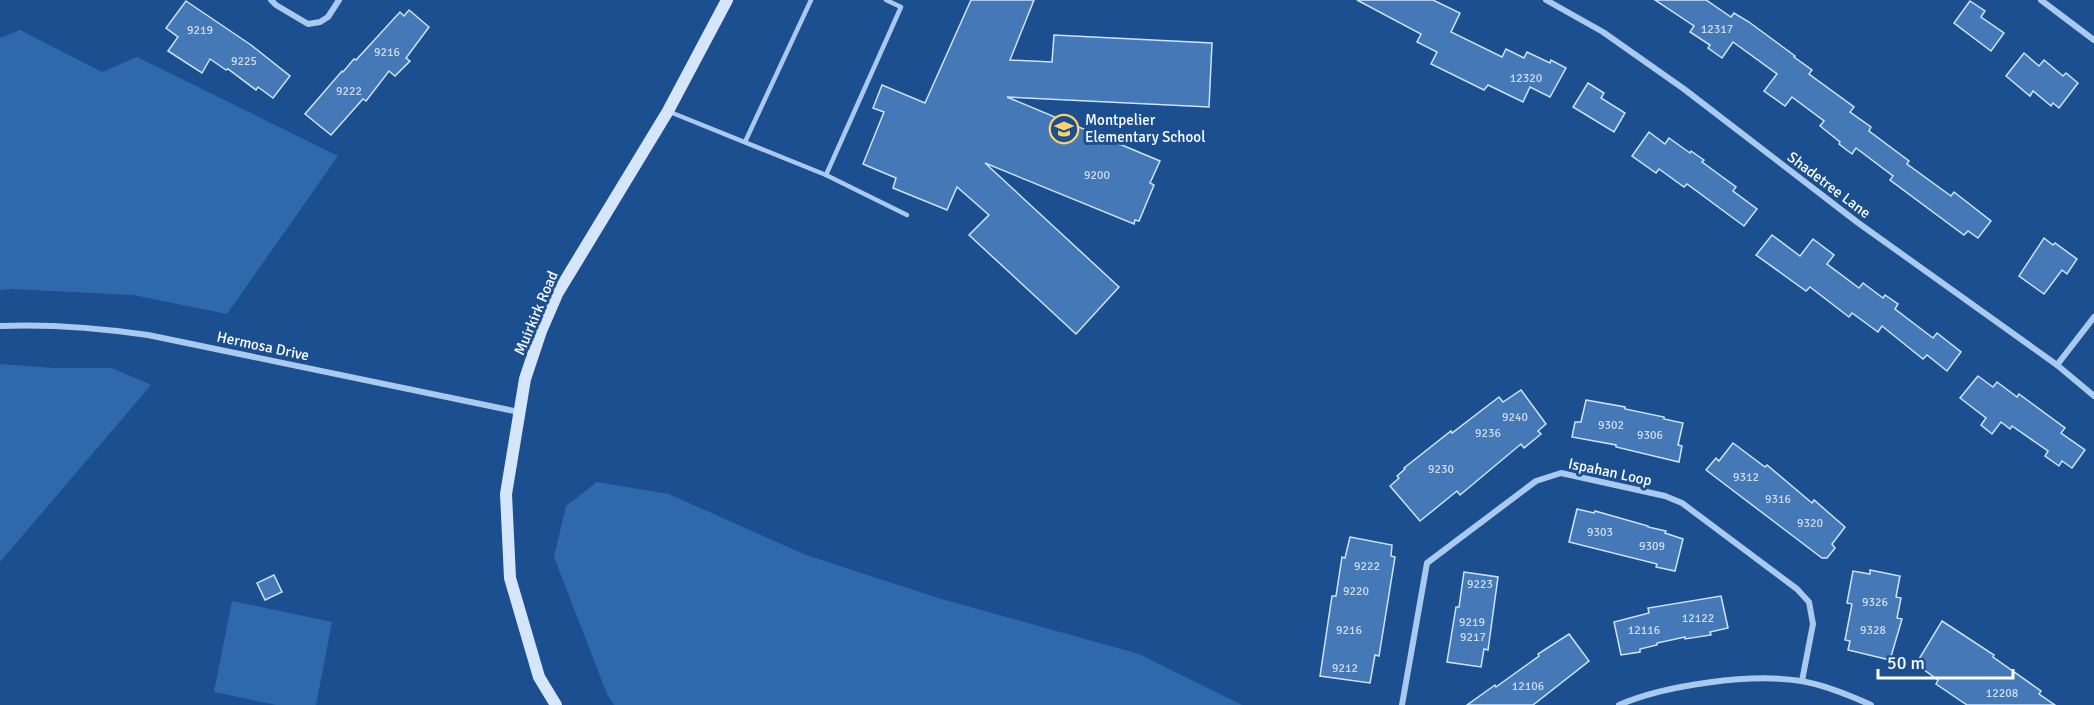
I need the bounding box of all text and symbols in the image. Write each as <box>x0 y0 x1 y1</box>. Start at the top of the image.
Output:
house number: 12317 <box>1701 22 1733 37</box>
house number: 9219 <box>187 23 213 38</box>
house number: 9216 <box>374 45 400 60</box>
house number: 9225 <box>231 54 257 69</box>
house number: 12320 <box>1510 71 1542 86</box>
house number: 9222 <box>336 84 362 99</box>
place label: Montpelier Elementary School <box>1085 111 1206 146</box>
school or university icon: Montpelier Elementary School <box>1048 113 1080 145</box>
street label: Shadetree Lane <box>1784 148 1874 222</box>
house number: 9200 <box>1084 168 1110 183</box>
street label: Muirkirk Road <box>510 268 562 358</box>
street label: Hermosa Drive <box>215 327 311 365</box>
house number: 9240 <box>1502 410 1528 425</box>
house number: 9302 <box>1598 418 1624 433</box>
house number: 9236 <box>1475 426 1501 441</box>
house number: 9306 <box>1637 428 1663 443</box>
street label: Ispahan Loop <box>1567 454 1653 490</box>
house number: 9230 <box>1428 462 1454 477</box>
house number: 9312 <box>1733 470 1759 485</box>
house number: 9316 <box>1765 492 1791 507</box>
house number: 9320 <box>1797 516 1823 531</box>
house number: 9303 <box>1587 525 1613 540</box>
house number: 9309 <box>1639 539 1665 554</box>
house number: 9222 <box>1354 559 1380 574</box>
house number: 9223 <box>1467 577 1493 592</box>
house number: 9220 <box>1343 584 1369 599</box>
house number: 9326 <box>1862 595 1888 610</box>
house number: 12122 <box>1682 611 1714 626</box>
house number: 9219 <box>1459 615 1485 630</box>
house number: 9216 <box>1336 623 1362 638</box>
house number: 12116 <box>1628 623 1660 638</box>
house number: 9328 <box>1860 623 1886 638</box>
house number: 9217 <box>1460 630 1486 645</box>
scale bar <box>1878 642 2013 680</box>
text: 50 m <box>1887 652 1925 674</box>
house number: 9212 <box>1332 661 1358 676</box>
house number: 12106 <box>1512 679 1544 694</box>
house number: 12208 <box>1986 686 2018 701</box>

